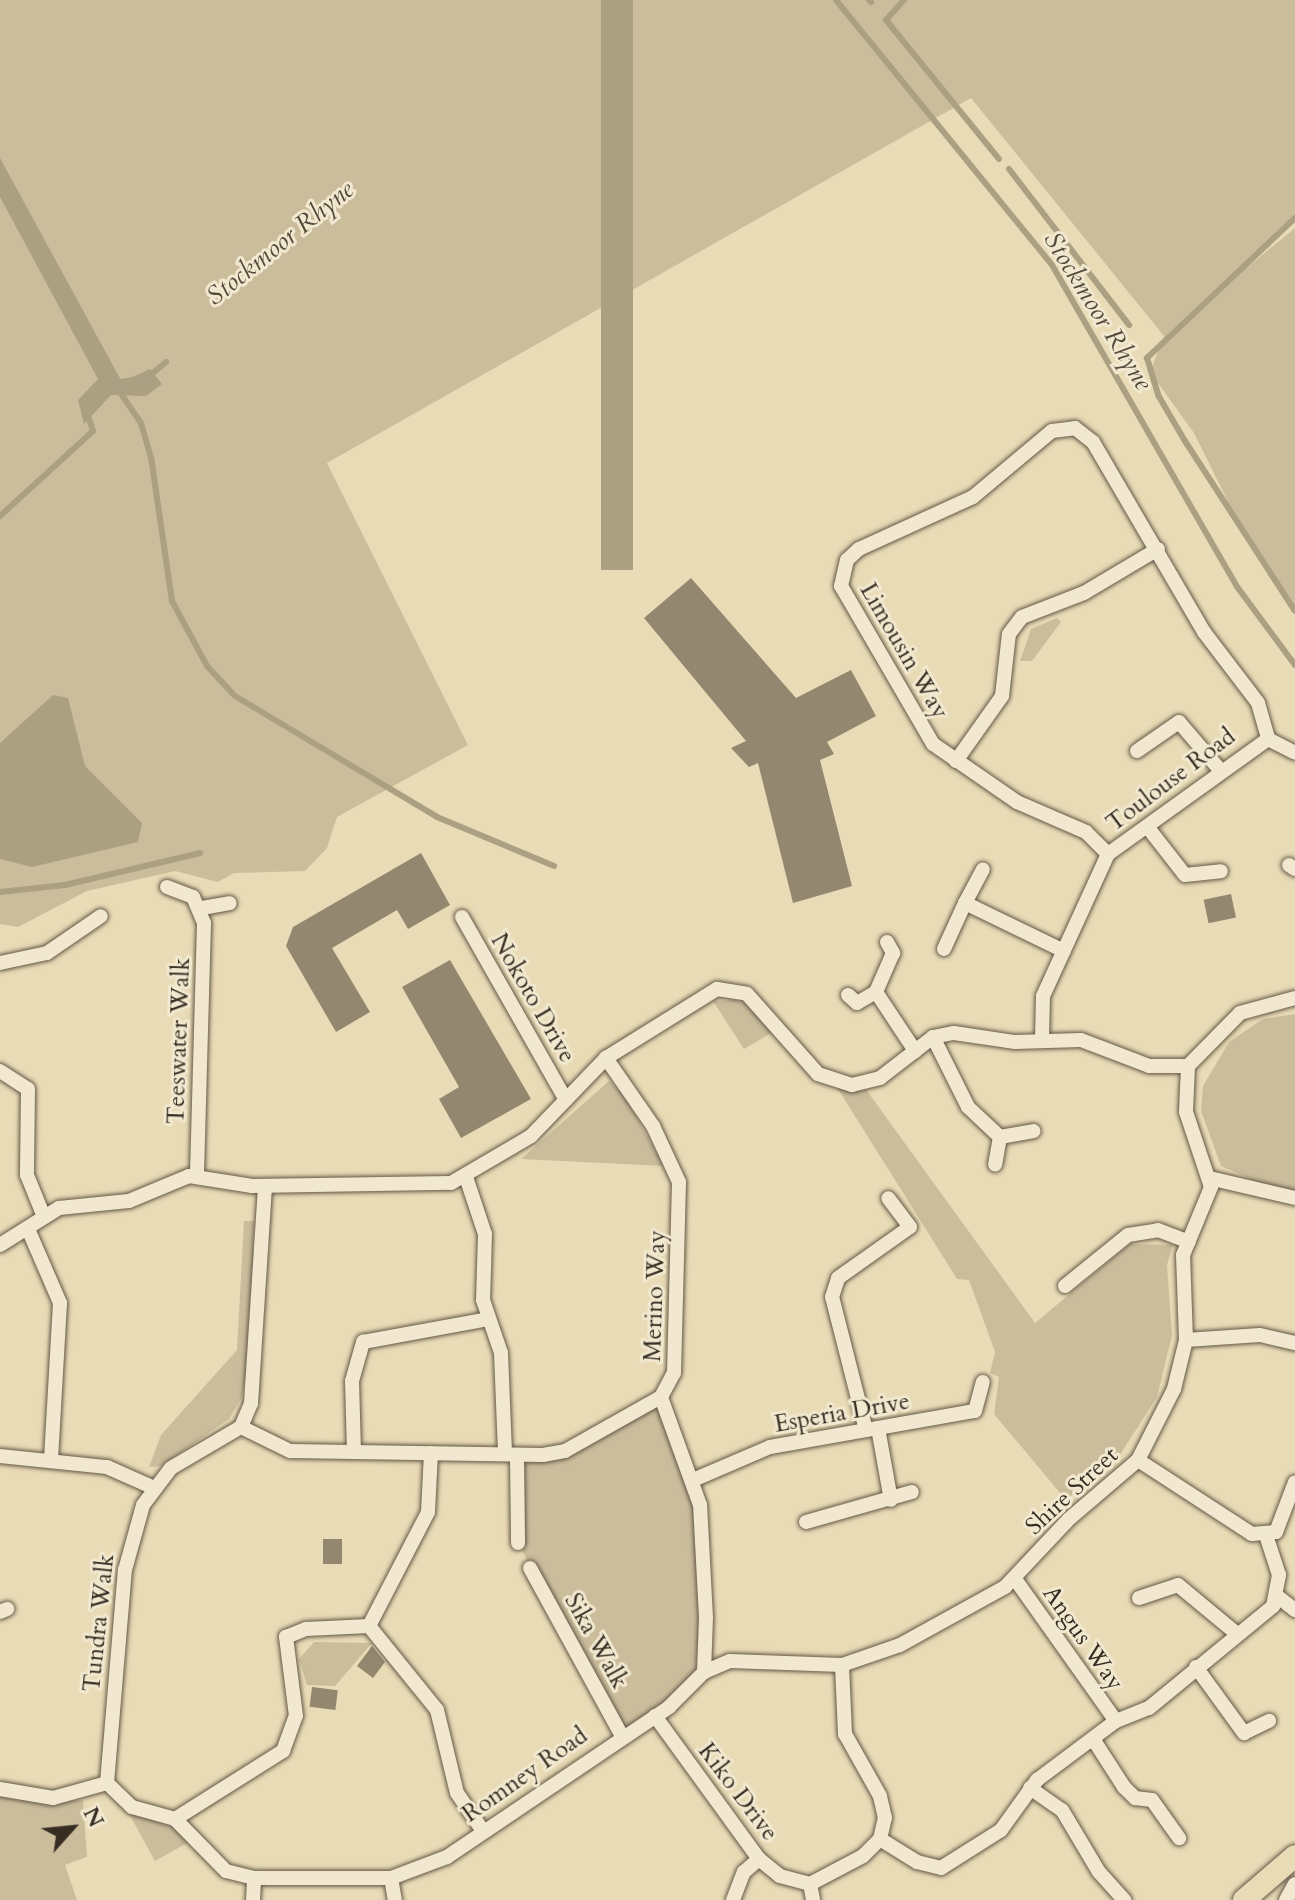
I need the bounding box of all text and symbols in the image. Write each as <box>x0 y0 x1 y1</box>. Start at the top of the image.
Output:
water label: Stockmoor Rhyne <box>200 174 360 312</box>
water label: Stockmoor Rhyne <box>1037 226 1159 396</box>
street label: Limousin Way <box>853 578 955 724</box>
street label: Toulouse Road <box>1101 722 1241 838</box>
street label: Nokoto Drive <box>484 928 582 1068</box>
street label: Teeswater Walk <box>162 957 196 1125</box>
street label: Merino Way <box>638 1230 672 1362</box>
street label: Esperia Drive <box>772 1387 912 1439</box>
street label: Shire Street <box>1020 1441 1124 1541</box>
street label: Tundra Walk <box>77 1553 121 1693</box>
street label: Angus Way <box>1036 1580 1130 1696</box>
street label: Sika Walk <box>558 1588 634 1694</box>
street label: Romney Road <box>457 1721 593 1829</box>
street label: Kiko Drive <box>692 1737 784 1847</box>
north arrow <box>32 1788 112 1868</box>
text: N <box>76 1802 111 1832</box>

